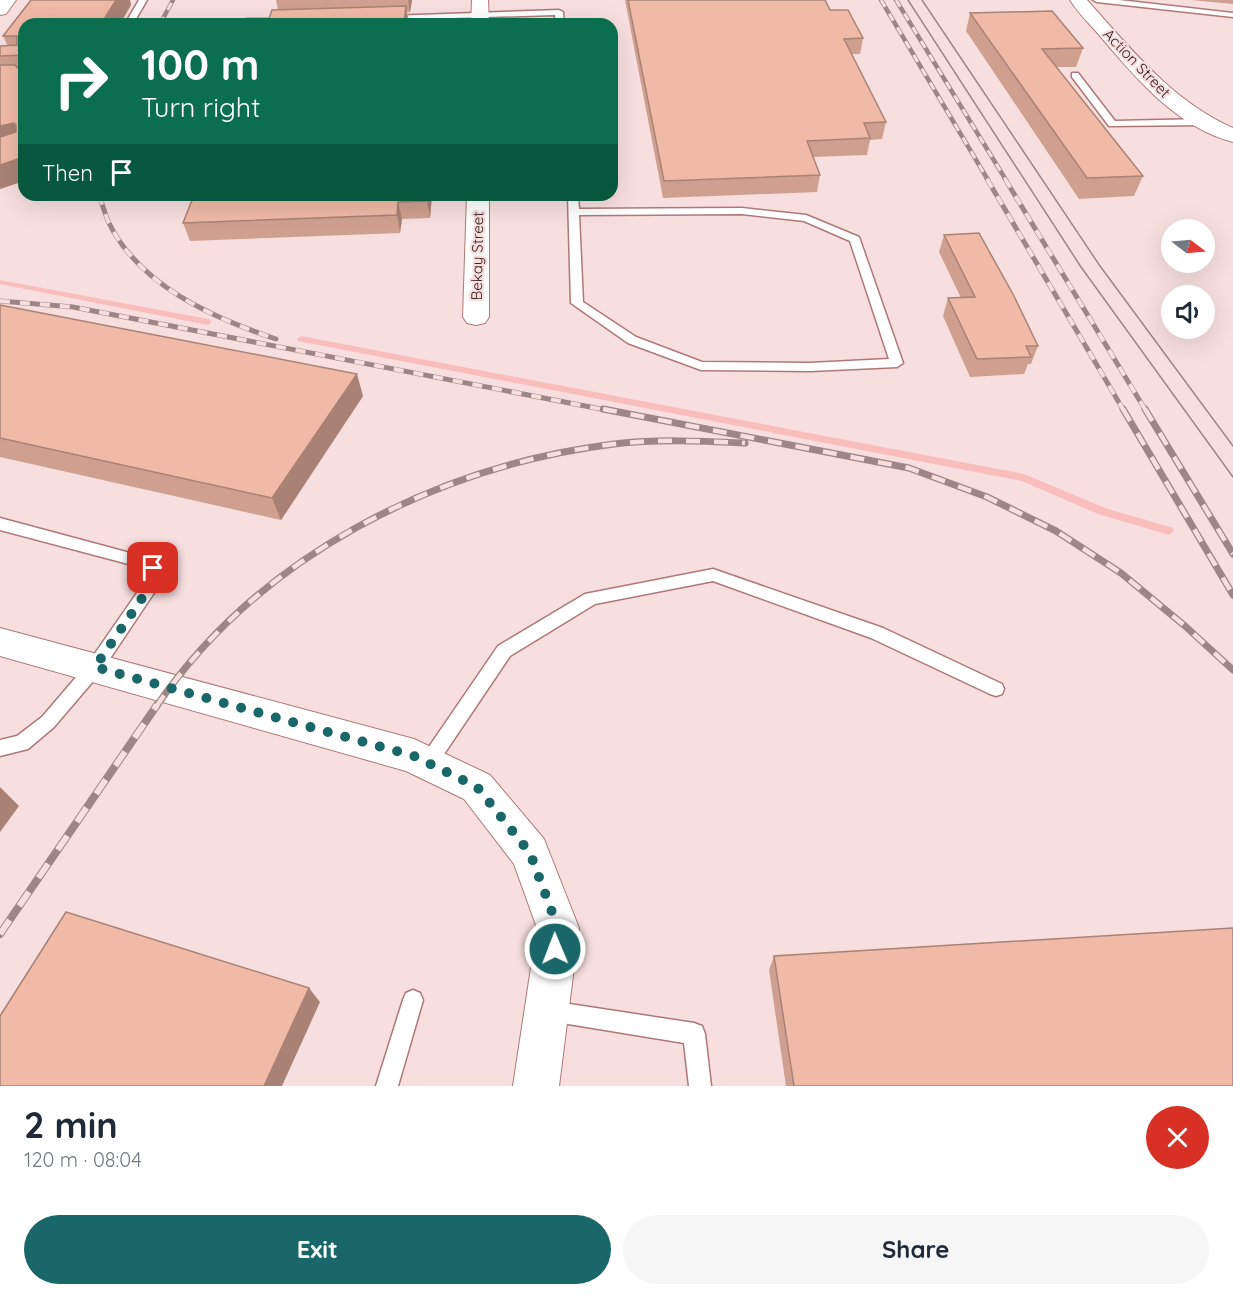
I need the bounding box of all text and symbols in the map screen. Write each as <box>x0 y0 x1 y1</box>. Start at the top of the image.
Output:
street label: Action Street <box>1099 25 1175 101</box>
text: 100 m <box>141 38 259 91</box>
icon: right <box>42 42 120 120</box>
text: Turn right <box>141 90 260 124</box>
icon: arrive <box>105 156 138 189</box>
text: Then <box>42 159 93 187</box>
street label: Bekay Street <box>467 211 487 301</box>
north arrow <box>1161 219 1215 273</box>
map controls <box>1161 219 1215 339</box>
button: sound <box>1161 285 1215 339</box>
pin <box>127 542 178 593</box>
icon: arrive <box>136 551 169 584</box>
position arrow <box>523 917 587 981</box>
text: 2 min <box>24 1102 118 1147</box>
button: close <box>1146 1106 1209 1169</box>
text: 120 m · 08:04 <box>24 1147 142 1172</box>
button: Exit <box>24 1215 611 1284</box>
button: Share <box>623 1215 1209 1284</box>

